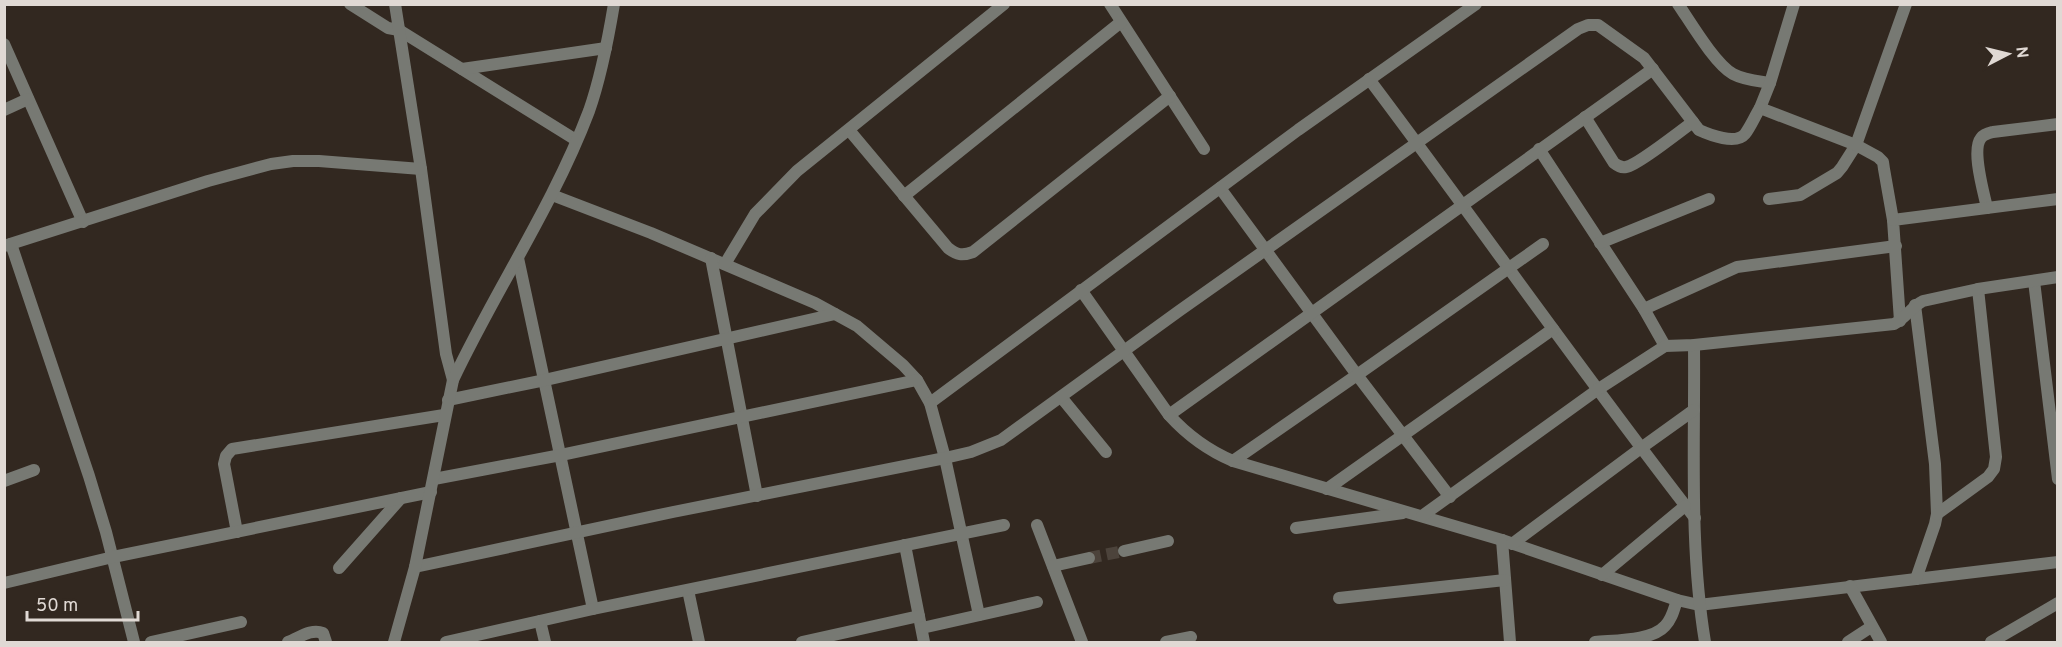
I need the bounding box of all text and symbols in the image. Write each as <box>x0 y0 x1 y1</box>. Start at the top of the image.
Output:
north arrow <box>1978 24 2038 84</box>
text: N <box>2010 45 2032 59</box>
scale bar <box>27 584 138 622</box>
text: 50 m <box>36 595 78 618</box>

